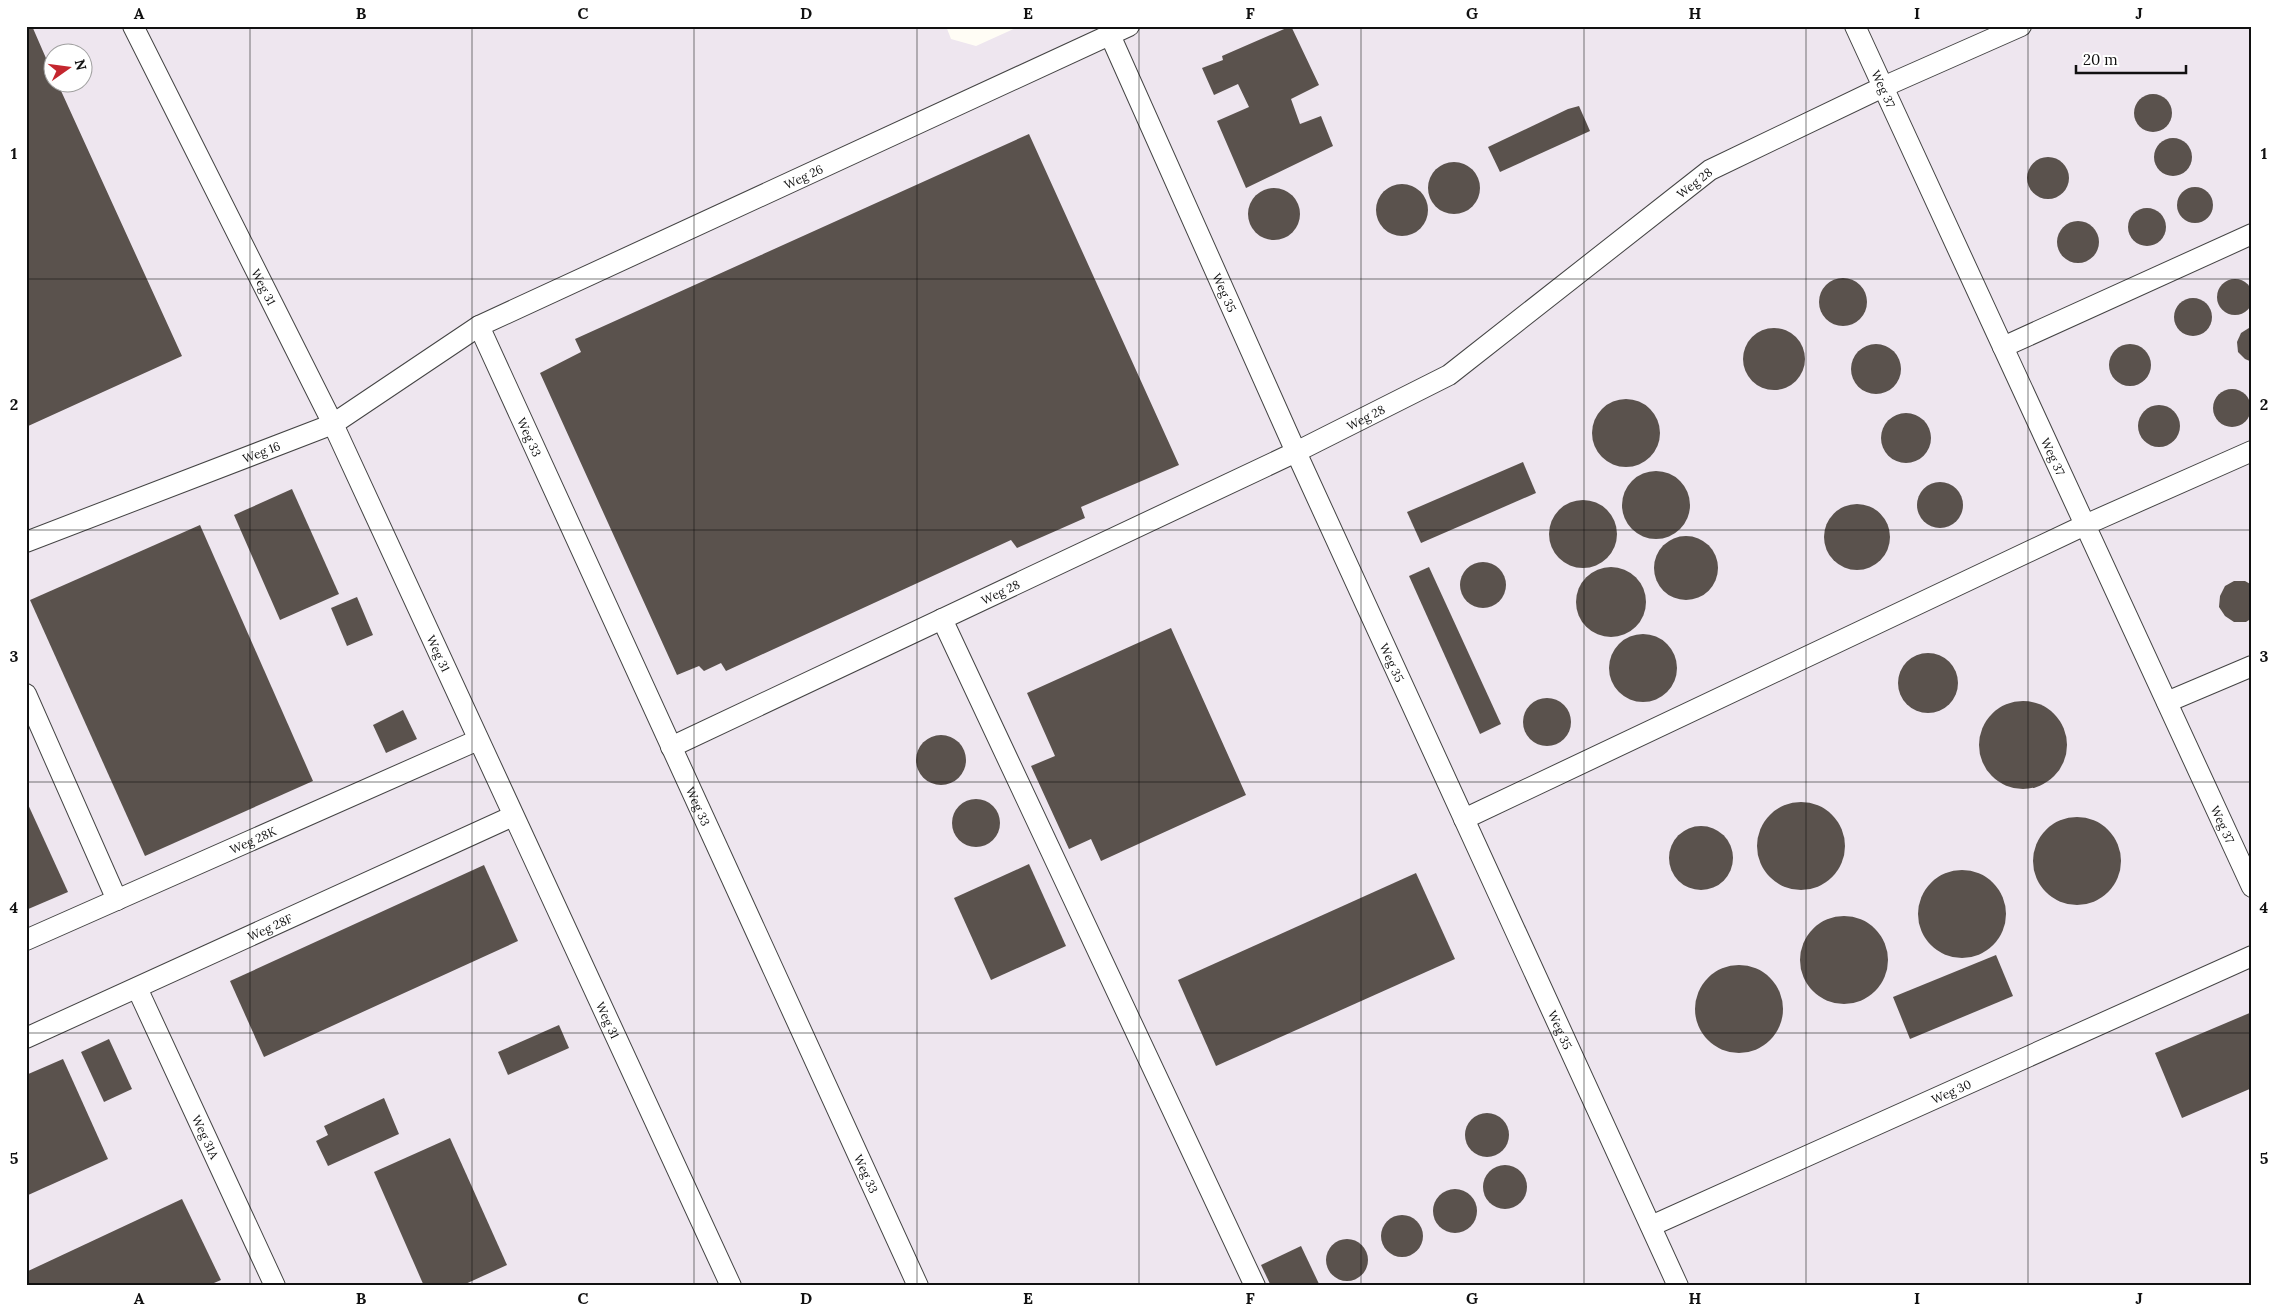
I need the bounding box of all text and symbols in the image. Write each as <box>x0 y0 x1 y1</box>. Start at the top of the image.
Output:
text: A <box>134 3 145 23</box>
text: B <box>356 3 367 23</box>
text: C <box>577 3 589 23</box>
text: D <box>800 3 812 23</box>
text: E <box>1023 3 1033 23</box>
text: F <box>1245 3 1255 23</box>
text: G <box>1466 3 1478 23</box>
text: H <box>1689 3 1702 23</box>
text: I <box>1914 3 1920 23</box>
text: J <box>2135 3 2143 23</box>
north arrow <box>42 42 92 92</box>
scale bar <box>2076 42 2186 74</box>
text: 20 m <box>2083 50 2118 69</box>
text: N <box>71 57 91 72</box>
street label: Weg 37 <box>1869 67 1899 110</box>
text: 1 <box>11 143 17 163</box>
text: 1 <box>2261 143 2267 163</box>
street label: Weg 26 <box>782 161 825 192</box>
street label: Weg 28 <box>1673 164 1715 201</box>
street label: Weg 31 <box>249 266 280 308</box>
street label: Weg 35 <box>1210 271 1240 314</box>
text: 2 <box>10 394 18 414</box>
text: 2 <box>2260 394 2268 414</box>
street label: Weg 28 <box>1344 401 1387 433</box>
street label: Weg 33 <box>514 415 545 459</box>
street label: Weg 37 <box>2038 435 2069 478</box>
street label: Weg 16 <box>240 438 282 466</box>
street label: Weg 28 <box>978 576 1022 607</box>
street label: Weg 31 <box>424 633 454 674</box>
street label: Weg 35 <box>1377 641 1408 684</box>
text: 3 <box>10 646 19 666</box>
text: 3 <box>2260 646 2269 666</box>
street label: Weg 33 <box>683 784 714 828</box>
street label: Weg 37 <box>2208 803 2238 846</box>
street label: Weg 28K <box>227 823 279 856</box>
text: 4 <box>10 897 19 917</box>
text: 4 <box>2260 897 2269 917</box>
street label: Weg 28F <box>245 910 295 944</box>
street label: Weg 31 <box>593 999 623 1041</box>
street label: Weg 35 <box>1545 1008 1576 1051</box>
street label: Weg 30 <box>1929 1076 1973 1107</box>
street label: Weg 31A <box>189 1113 223 1162</box>
text: 5 <box>10 1148 19 1168</box>
text: 5 <box>2260 1148 2269 1168</box>
street label: Weg 33 <box>851 1152 882 1196</box>
text: A <box>134 1288 145 1308</box>
text: B <box>356 1288 367 1308</box>
text: C <box>577 1288 589 1308</box>
text: D <box>800 1288 812 1308</box>
text: E <box>1023 1288 1033 1308</box>
text: F <box>1245 1288 1255 1308</box>
text: G <box>1466 1288 1478 1308</box>
text: H <box>1689 1288 1702 1308</box>
text: I <box>1914 1288 1920 1308</box>
text: J <box>2135 1288 2143 1308</box>

